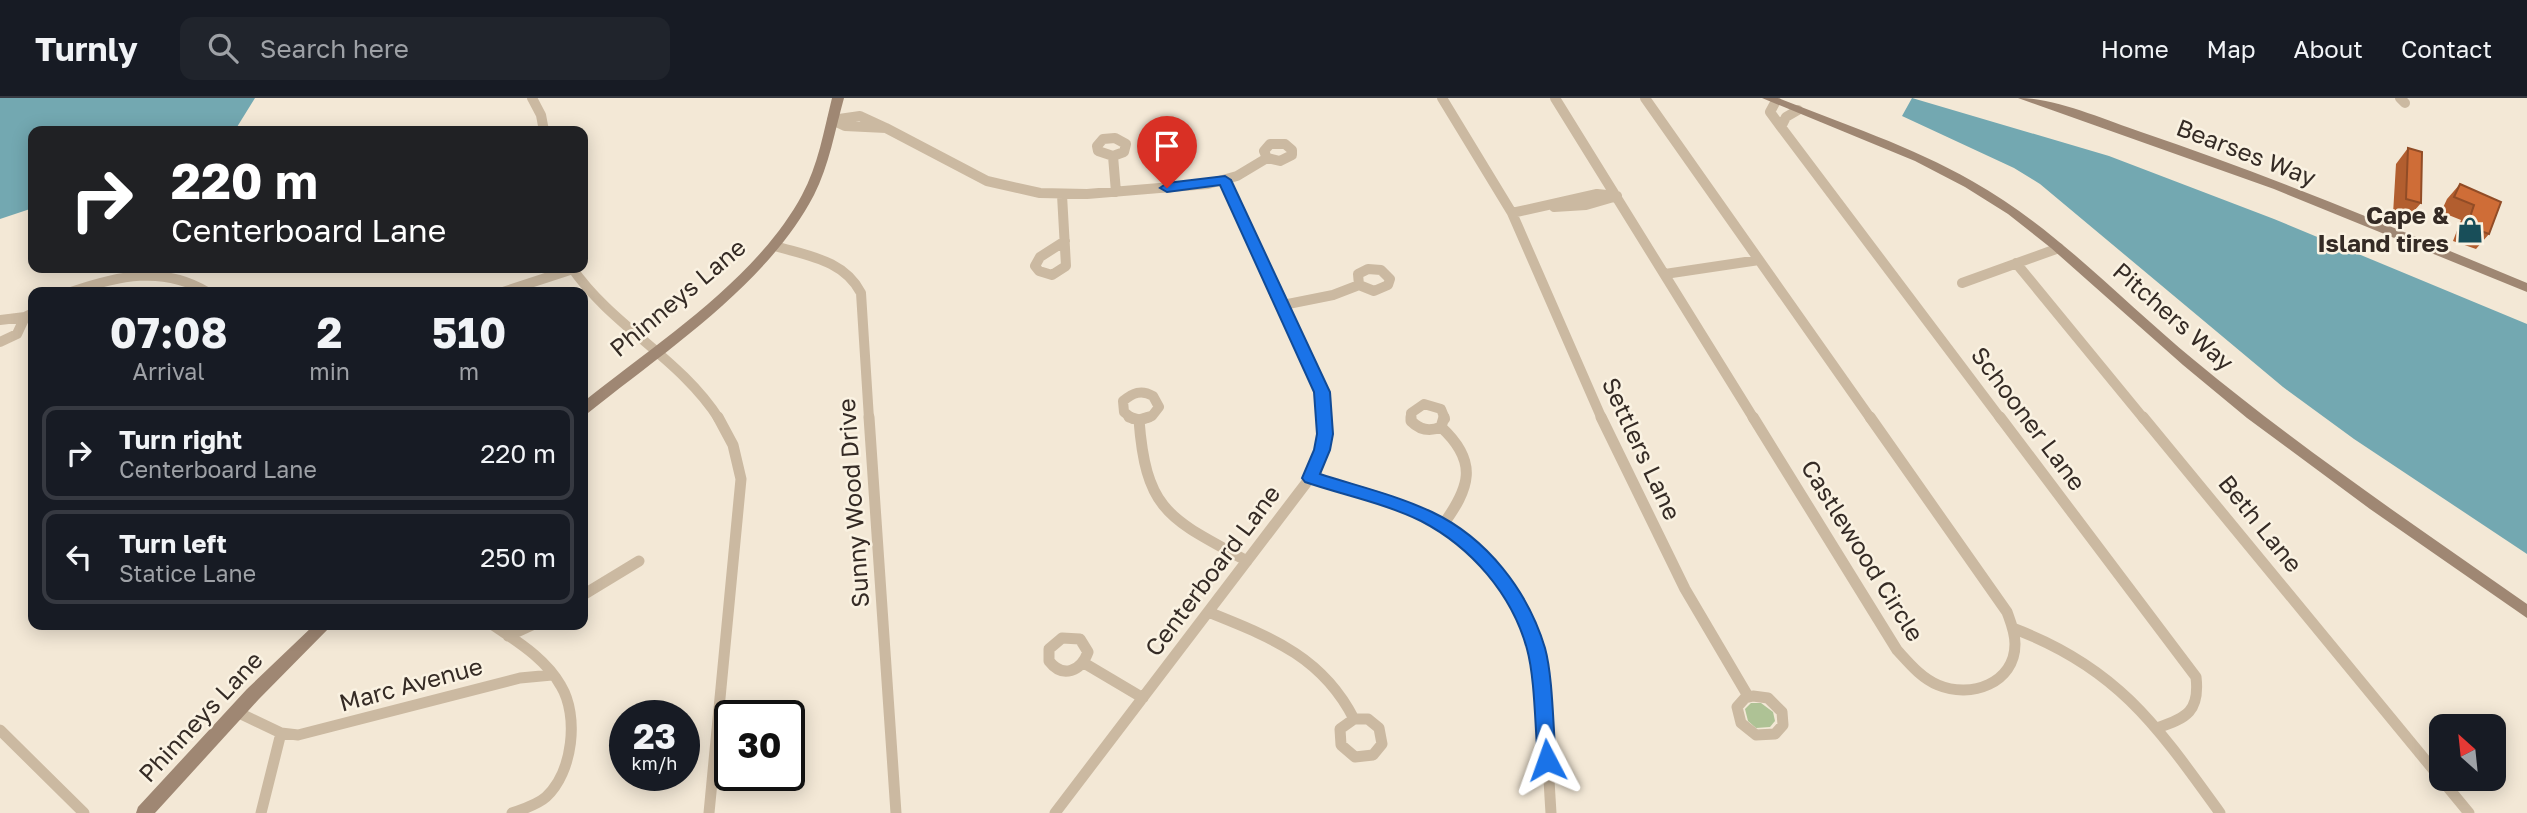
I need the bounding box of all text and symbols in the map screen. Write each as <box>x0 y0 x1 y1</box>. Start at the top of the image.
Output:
search box <box>180 17 670 80</box>
text: Turnly <box>35 29 138 68</box>
icon: search <box>204 29 242 67</box>
text: Search here <box>260 33 409 64</box>
text: Home <box>2101 34 2169 63</box>
text: Map <box>2207 34 2256 63</box>
text: About <box>2294 34 2363 63</box>
text: Contact <box>2401 34 2492 63</box>
street label: Bearses Way <box>2173 112 2320 191</box>
pin <box>1137 116 1197 188</box>
icon: arrive <box>1148 127 1186 165</box>
text: 220 m <box>171 151 318 210</box>
icon: right <box>56 154 147 245</box>
place label: Cape & Island tires <box>2317 200 2449 257</box>
text: Centerboard Lane <box>171 211 446 249</box>
shop icon: Cape & Island tires <box>2455 215 2485 245</box>
street label: Phinneys Lane <box>603 232 751 362</box>
street label: Pitchers Way <box>2108 256 2240 376</box>
text: 07:08 <box>110 307 228 357</box>
text: 2 <box>317 307 342 357</box>
text: 510 <box>432 307 506 357</box>
street label: Schooner Lane <box>1966 341 2093 496</box>
text: Arrival <box>133 357 205 385</box>
text: min <box>309 357 350 385</box>
text: m <box>459 357 479 385</box>
street label: Settlers Lane <box>1597 373 1688 524</box>
street label: Sunny Wood Drive <box>831 398 874 609</box>
text: Turn right <box>119 424 242 455</box>
icon: right <box>60 434 98 472</box>
text: 220 m <box>480 438 556 469</box>
street label: Castlewood Circle <box>1796 454 1931 646</box>
text: Centerboard Lane <box>119 455 317 483</box>
street label: Beth Lane <box>2213 469 2309 577</box>
street label: Centerboard Lane <box>1138 479 1285 661</box>
text: Turn left <box>119 528 227 559</box>
icon: left <box>60 538 98 576</box>
text: 250 m <box>480 542 556 573</box>
text: Statice Lane <box>119 559 256 587</box>
street label: Phinneys Lane <box>132 645 268 787</box>
street label: Marc Avenue <box>336 651 485 717</box>
speed limit sign: 30 <box>714 700 805 791</box>
north arrow <box>2429 714 2506 791</box>
map controls <box>2429 714 2506 791</box>
text: 23 <box>633 715 676 757</box>
position arrow <box>1510 723 1584 797</box>
text: km/h <box>632 752 677 774</box>

